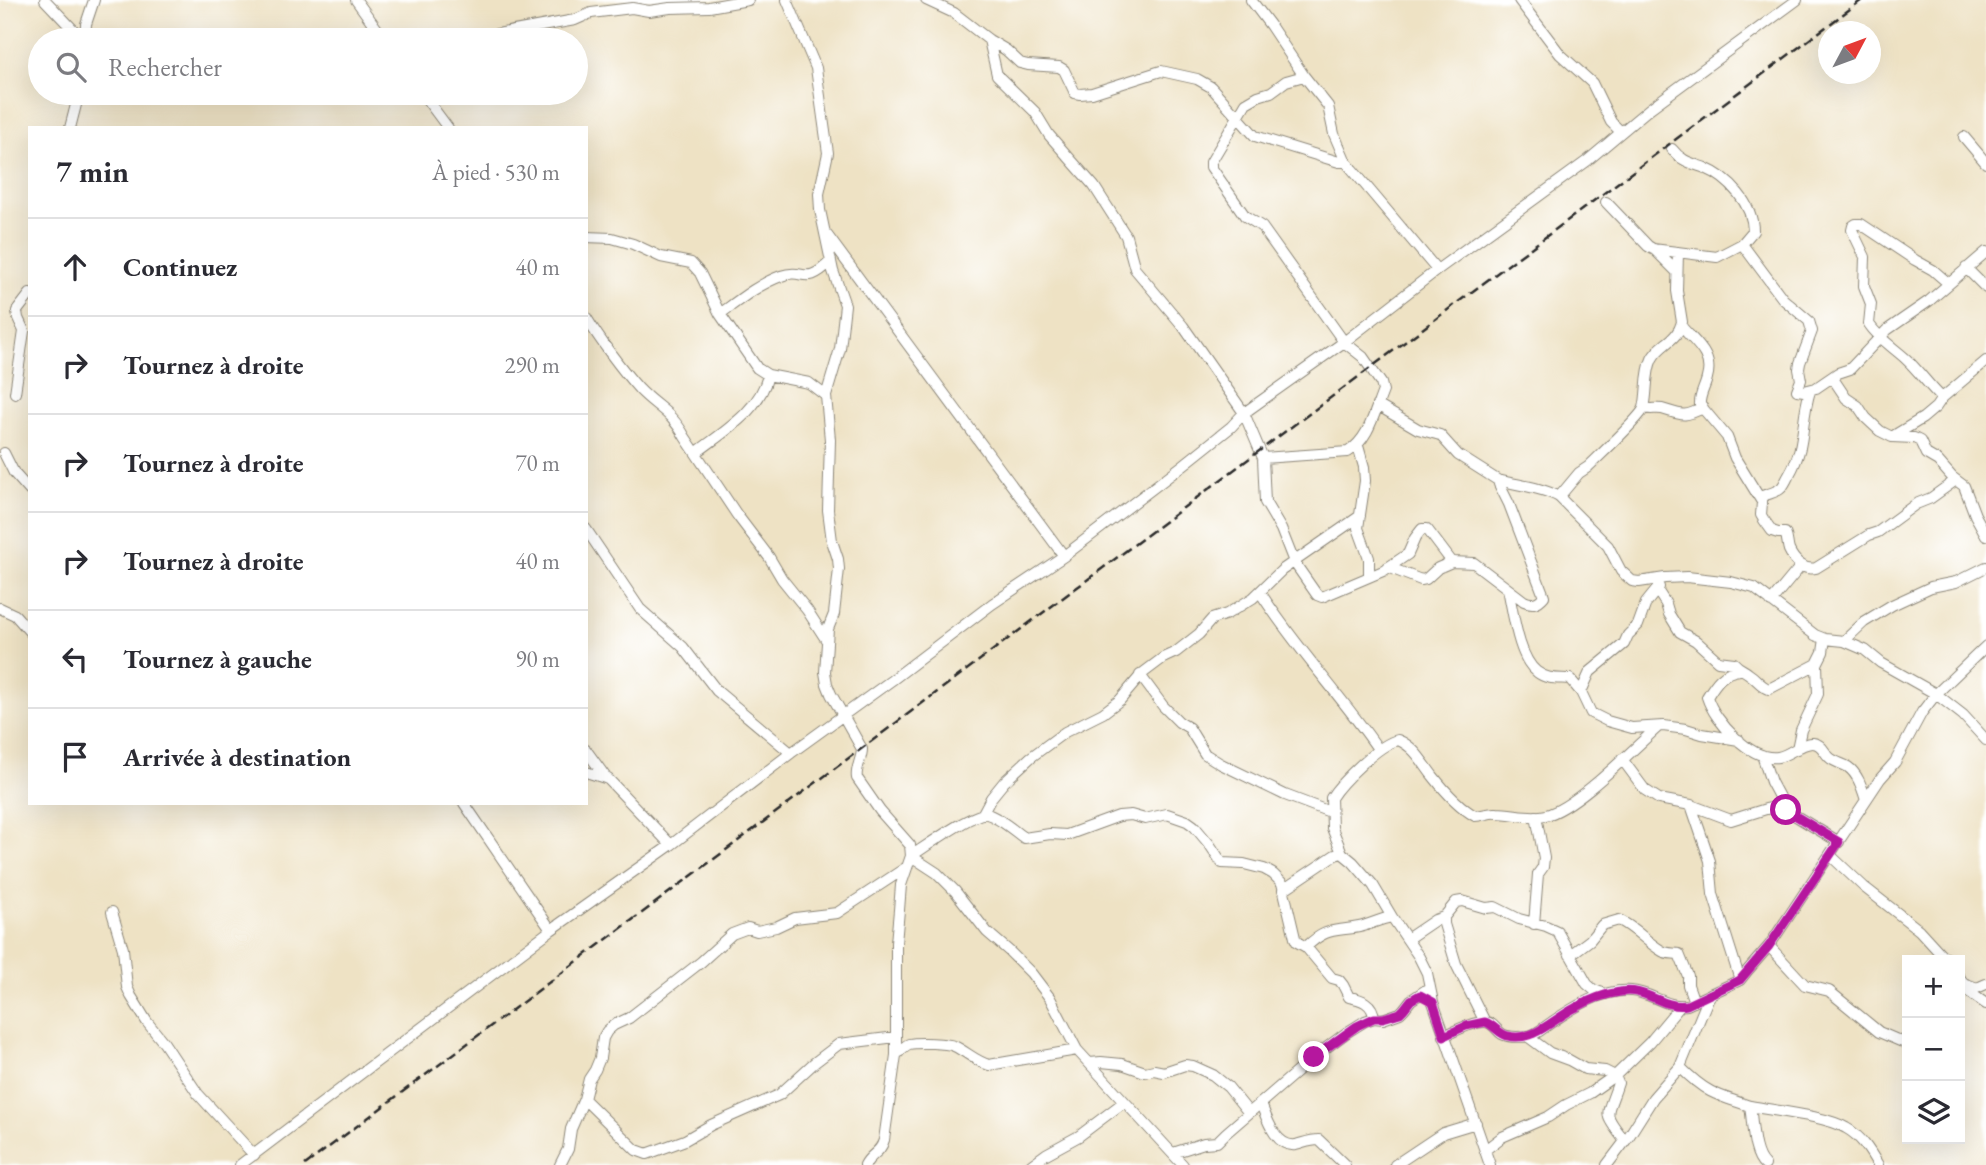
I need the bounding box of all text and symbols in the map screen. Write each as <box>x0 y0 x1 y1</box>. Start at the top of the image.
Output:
north arrow <box>1818 21 1881 84</box>
search box <box>28 28 588 105</box>
icon: search <box>52 48 90 86</box>
text: Rechercher <box>108 50 222 84</box>
text: 7 min <box>56 152 129 191</box>
text: À pied · 530 m <box>432 157 560 187</box>
icon: ahead <box>56 248 94 286</box>
text: Continuez <box>123 250 237 284</box>
text: 40 m <box>515 252 560 282</box>
icon: right <box>56 346 94 384</box>
text: Tournez à droite <box>123 348 304 382</box>
text: 290 m <box>504 350 560 380</box>
icon: right <box>56 444 94 482</box>
text: Tournez à droite <box>123 446 304 480</box>
text: 70 m <box>515 448 560 478</box>
icon: right <box>56 542 94 580</box>
text: Tournez à droite <box>123 544 304 578</box>
text: 40 m <box>515 546 560 576</box>
icon: left <box>56 640 94 678</box>
text: Tournez à gauche <box>123 642 312 676</box>
text: 90 m <box>515 644 560 674</box>
icon: arrive <box>56 738 94 776</box>
text: Arrivée à destination <box>123 740 351 774</box>
route start <box>1770 794 1801 825</box>
map controls <box>1902 955 1965 1144</box>
button: + <box>1902 955 1965 1018</box>
button: − <box>1902 1018 1965 1081</box>
route end <box>1298 1041 1329 1072</box>
button: layers <box>1902 1081 1965 1144</box>

